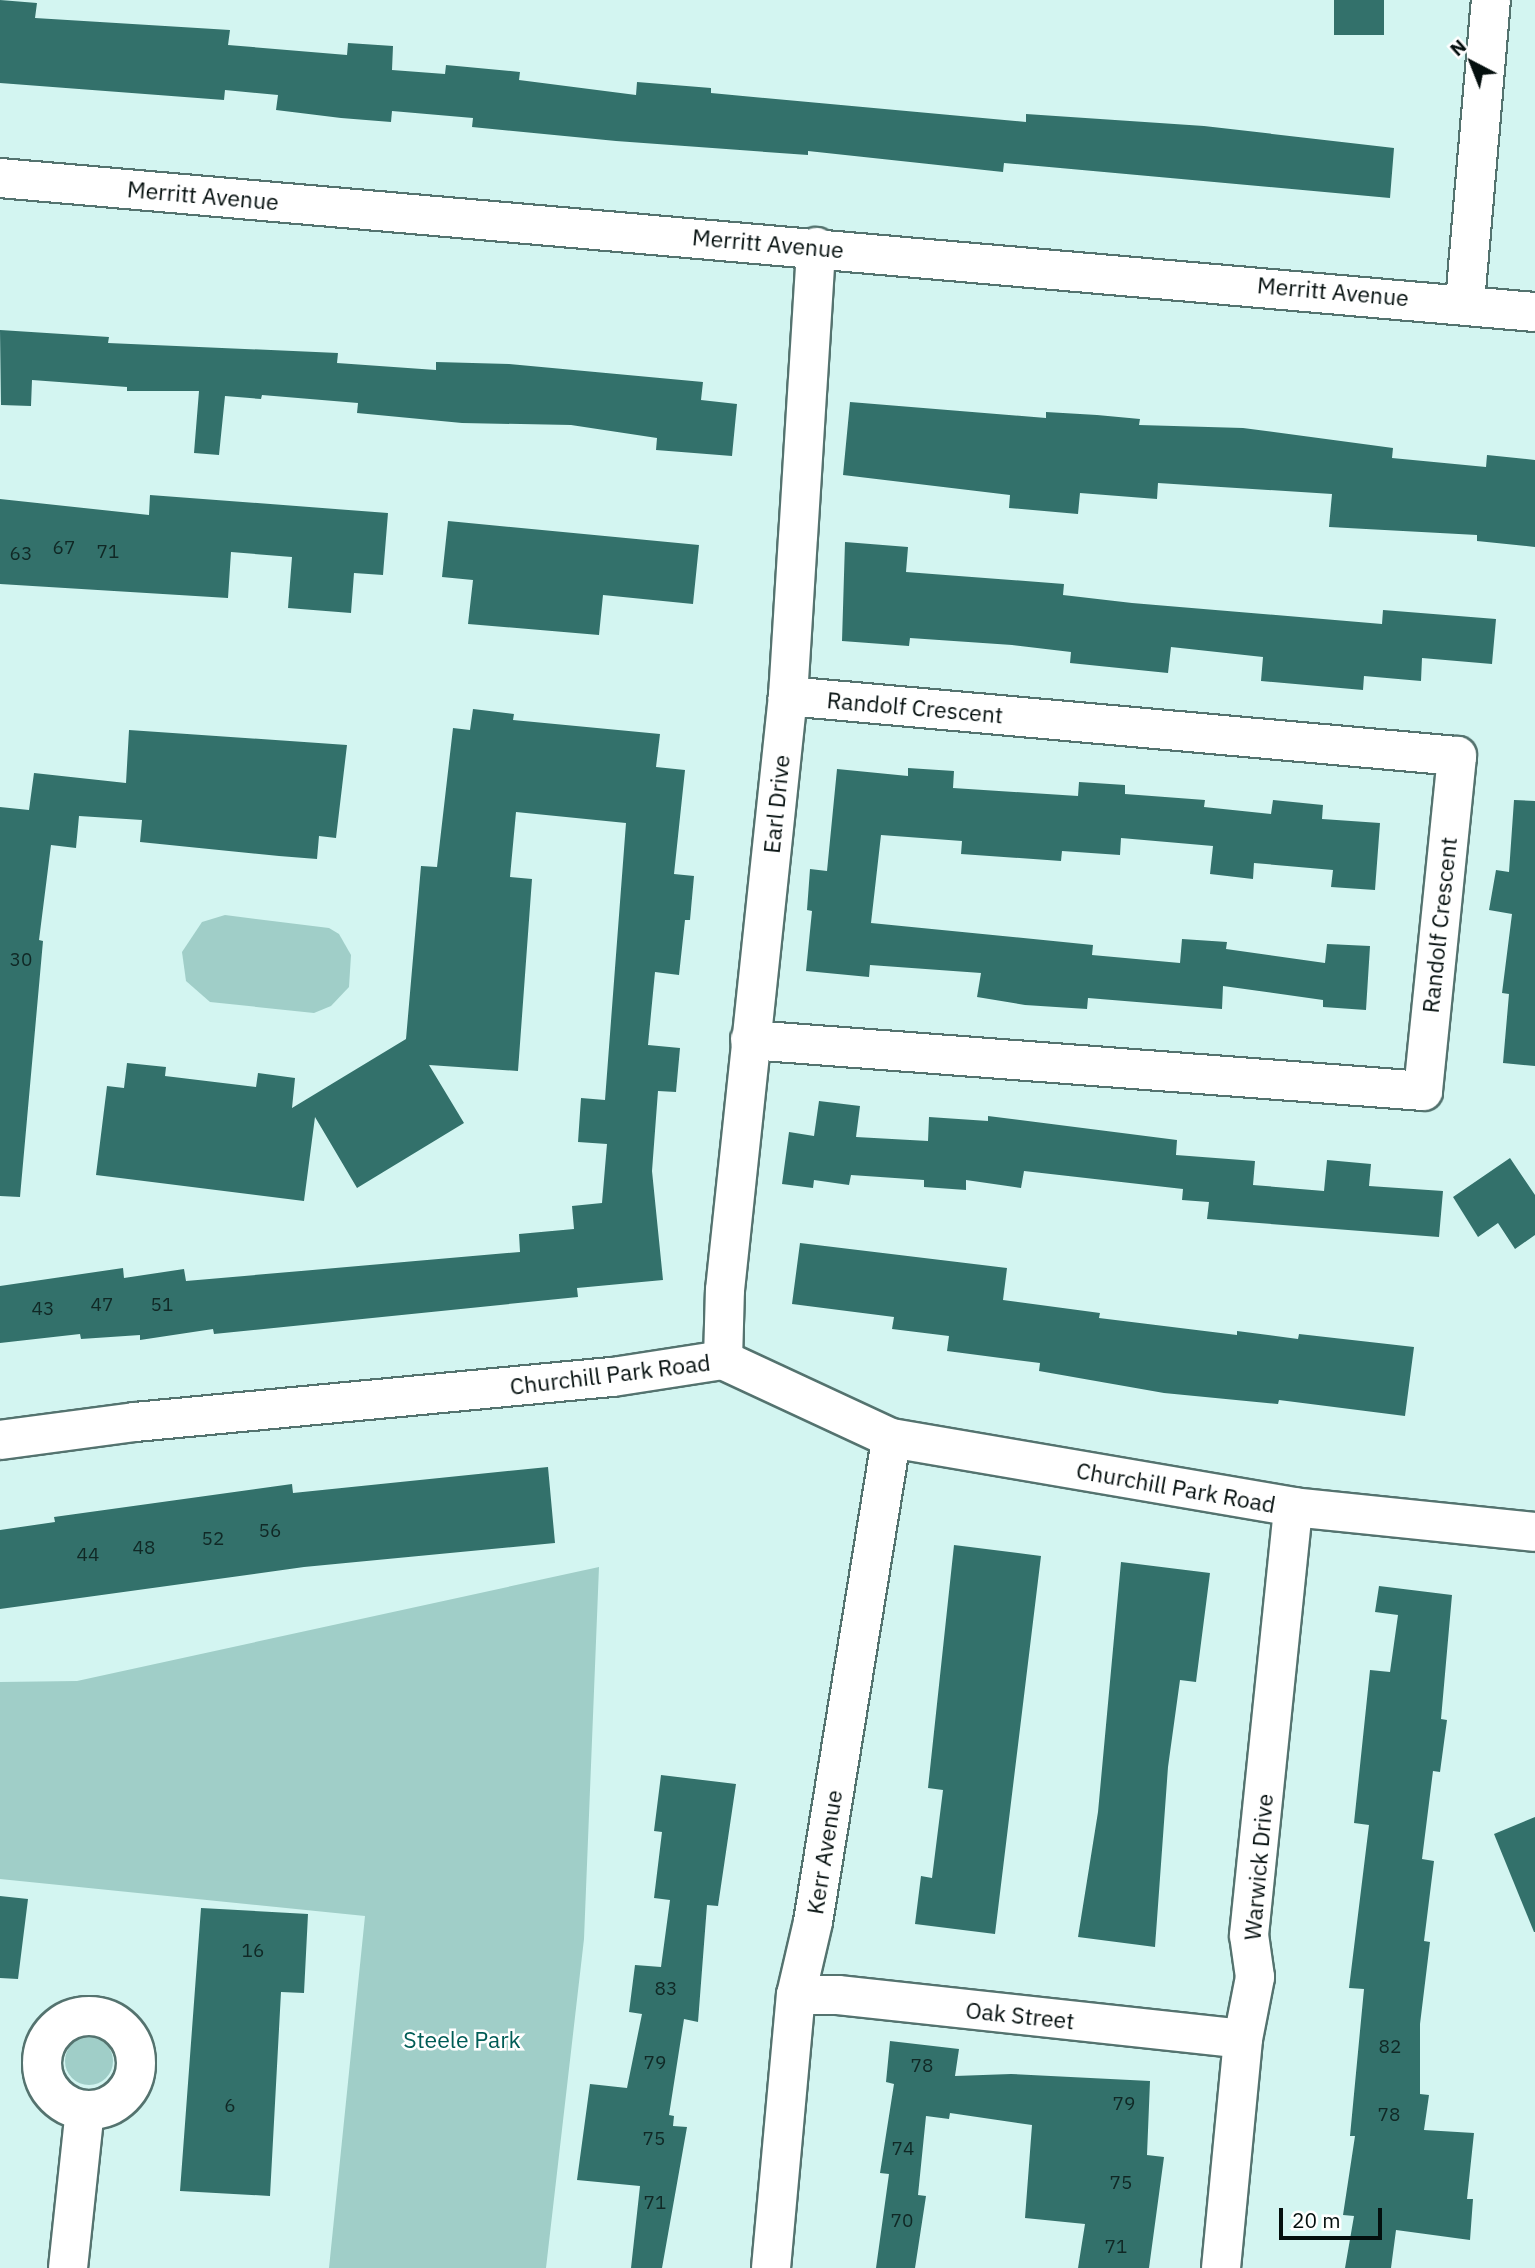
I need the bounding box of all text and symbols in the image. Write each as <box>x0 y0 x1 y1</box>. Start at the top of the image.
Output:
north arrow <box>1437 28 1507 98</box>
text: N <box>1445 34 1471 61</box>
street label: Merritt Avenue <box>126 175 280 215</box>
street label: Merritt Avenue <box>691 223 845 263</box>
street label: Merritt Avenue <box>1256 271 1410 311</box>
house number: 67 <box>53 537 75 559</box>
house number: 71 <box>97 541 119 563</box>
house number: 63 <box>10 543 32 565</box>
street label: Randolf Crescent <box>826 686 1004 728</box>
street label: Earl Drive <box>757 753 795 855</box>
street label: Randolf Crescent <box>1416 836 1462 1014</box>
house number: 30 <box>10 949 32 971</box>
house number: 47 <box>91 1294 113 1316</box>
house number: 51 <box>151 1294 173 1316</box>
house number: 43 <box>32 1298 54 1320</box>
street label: Churchill Park Road <box>508 1348 712 1400</box>
street label: Churchill Park Road <box>1074 1456 1278 1518</box>
house number: 56 <box>259 1520 281 1542</box>
house number: 52 <box>202 1528 224 1550</box>
house number: 48 <box>133 1537 155 1559</box>
house number: 44 <box>77 1544 99 1566</box>
street label: Kerr Avenue <box>801 1788 847 1916</box>
street label: Warwick Drive <box>1238 1793 1278 1941</box>
house number: 16 <box>242 1940 264 1962</box>
house number: 83 <box>655 1978 677 2000</box>
street label: Oak Street <box>964 1996 1076 2034</box>
park label: Steele Park <box>403 2025 521 2053</box>
house number: 82 <box>1379 2036 1401 2058</box>
house number: 79 <box>644 2052 666 2074</box>
house number: 78 <box>911 2055 933 2077</box>
house number: 79 <box>1113 2093 1135 2115</box>
house number: 6 <box>224 2095 236 2117</box>
house number: 78 <box>1378 2104 1400 2126</box>
house number: 75 <box>643 2128 665 2150</box>
house number: 74 <box>892 2138 914 2160</box>
house number: 75 <box>1110 2172 1132 2194</box>
house number: 71 <box>644 2192 666 2214</box>
scale bar <box>1283 2194 1386 2238</box>
text: 20 m <box>1292 2206 1341 2234</box>
house number: 70 <box>891 2210 913 2232</box>
house number: 71 <box>1105 2236 1127 2258</box>

